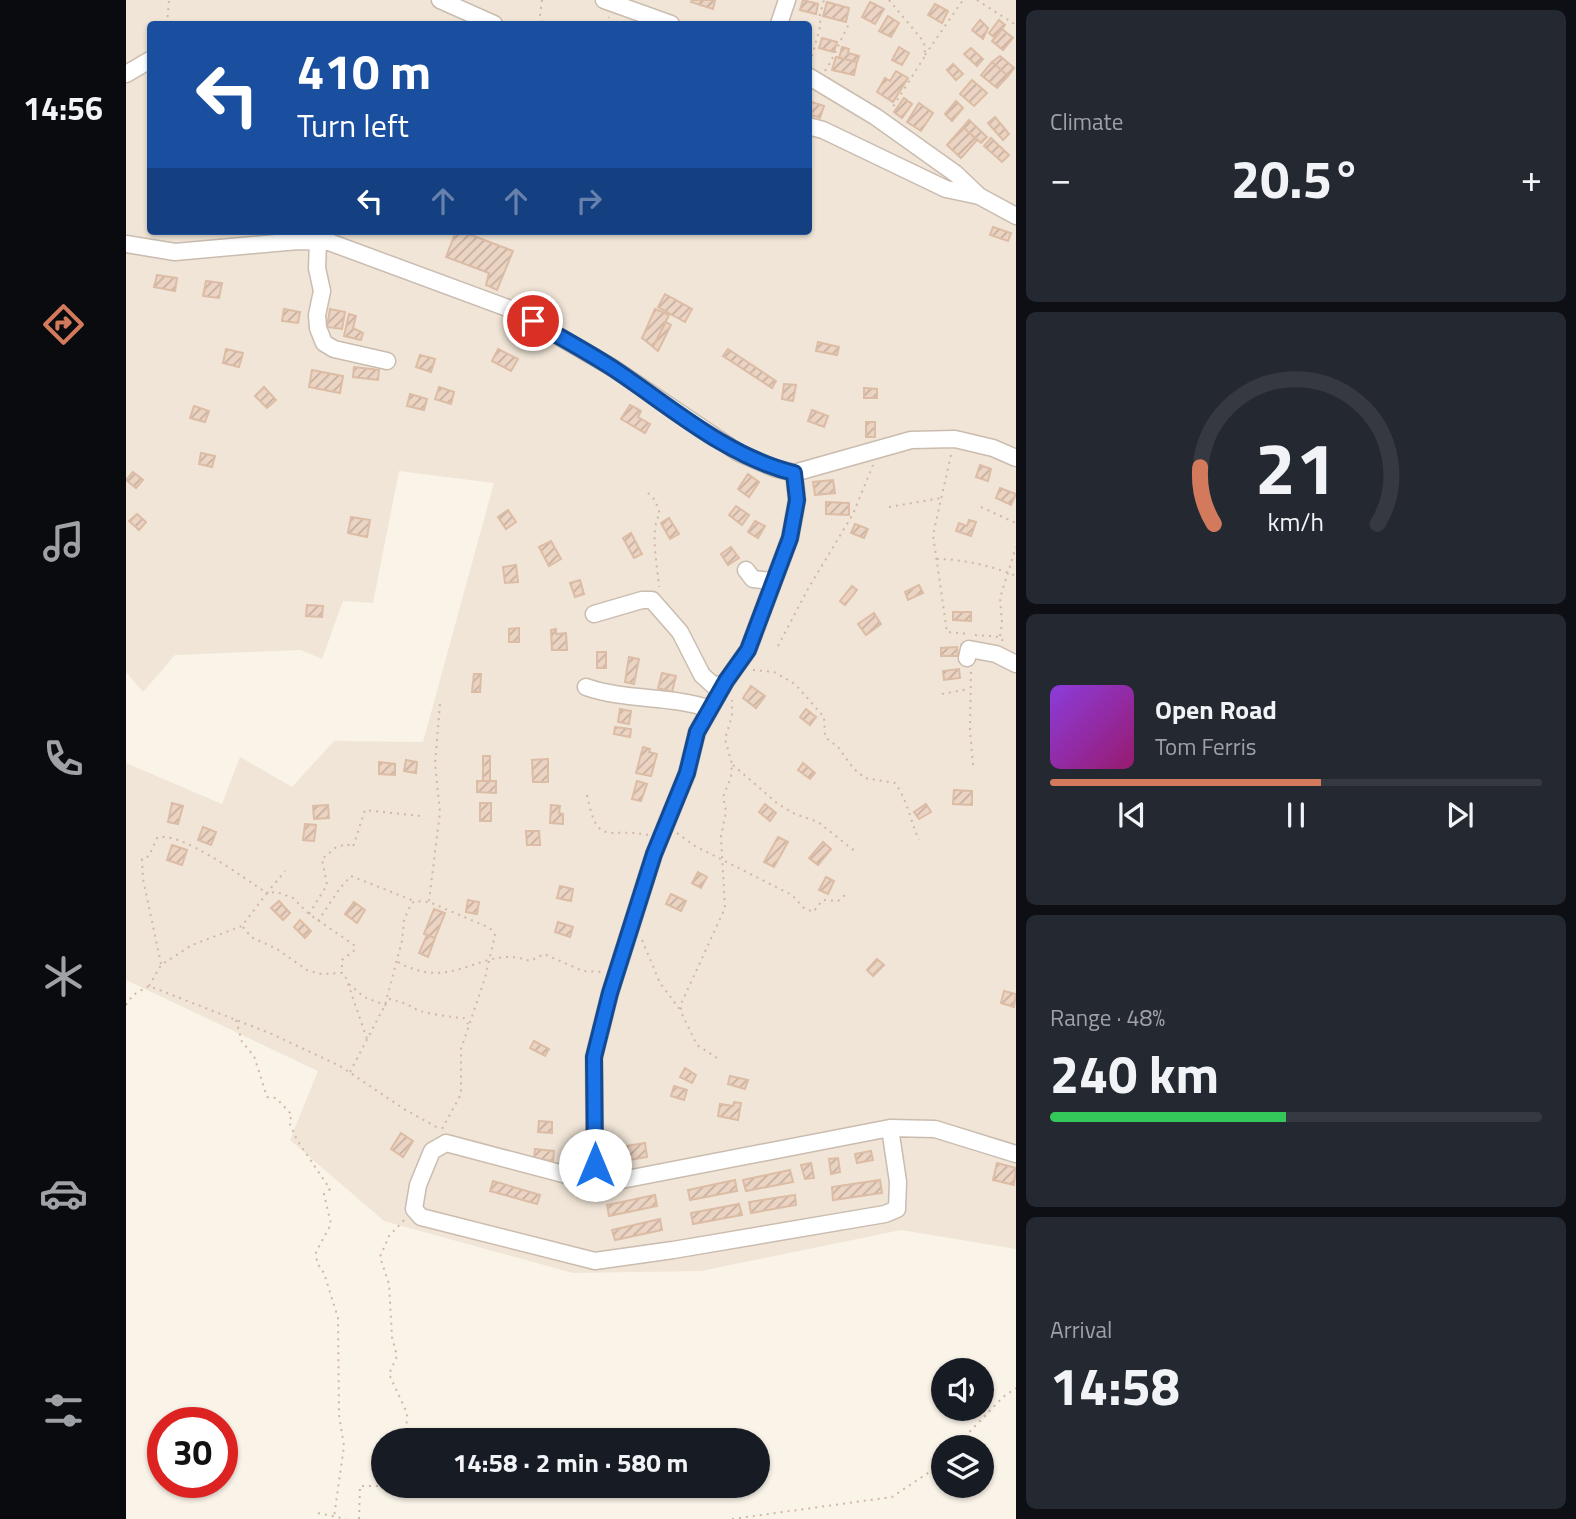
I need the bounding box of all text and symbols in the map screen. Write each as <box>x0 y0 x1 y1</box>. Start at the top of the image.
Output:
text: 410 m <box>297 33 431 108</box>
icon: left <box>182 49 273 140</box>
text: 14:56 <box>23 84 103 132</box>
text: Turn left <box>297 101 409 149</box>
text: Climate <box>1050 104 1123 139</box>
text: 20.5° <box>1231 139 1361 218</box>
text: − <box>1050 149 1071 207</box>
text: + <box>1521 149 1542 207</box>
icon: left <box>351 182 389 220</box>
icon: ahead <box>424 182 462 220</box>
icon: ahead <box>497 182 535 220</box>
icon: right <box>570 182 608 220</box>
pin <box>503 291 563 351</box>
icon: directions <box>39 300 88 349</box>
icon: arrive <box>514 302 552 340</box>
text: 21 <box>1255 412 1337 522</box>
text: km/h <box>1268 502 1324 540</box>
icon: music <box>39 517 88 566</box>
text: Open Road <box>1155 690 1277 729</box>
text: Tom Ferris <box>1155 729 1256 764</box>
icon: phone <box>39 734 88 783</box>
icon: previous <box>1113 796 1151 834</box>
icon: pause <box>1277 796 1315 834</box>
icon: next <box>1441 796 1479 834</box>
icon: climate <box>39 952 88 1001</box>
text: Range · 48% <box>1050 1000 1165 1035</box>
text: 240 km <box>1050 1034 1219 1113</box>
position arrow <box>558 1128 632 1202</box>
icon: car <box>39 1169 88 1218</box>
text: Arrival <box>1050 1312 1112 1347</box>
text: 14:58 <box>1050 1346 1180 1425</box>
map controls <box>931 1358 994 1498</box>
button: sound <box>931 1358 994 1421</box>
icon: filters <box>39 1386 88 1435</box>
speed limit sign: 30 <box>147 1407 238 1498</box>
button: layers <box>931 1435 994 1498</box>
text: 14:58 · 2 min · 580 m <box>453 1443 688 1482</box>

